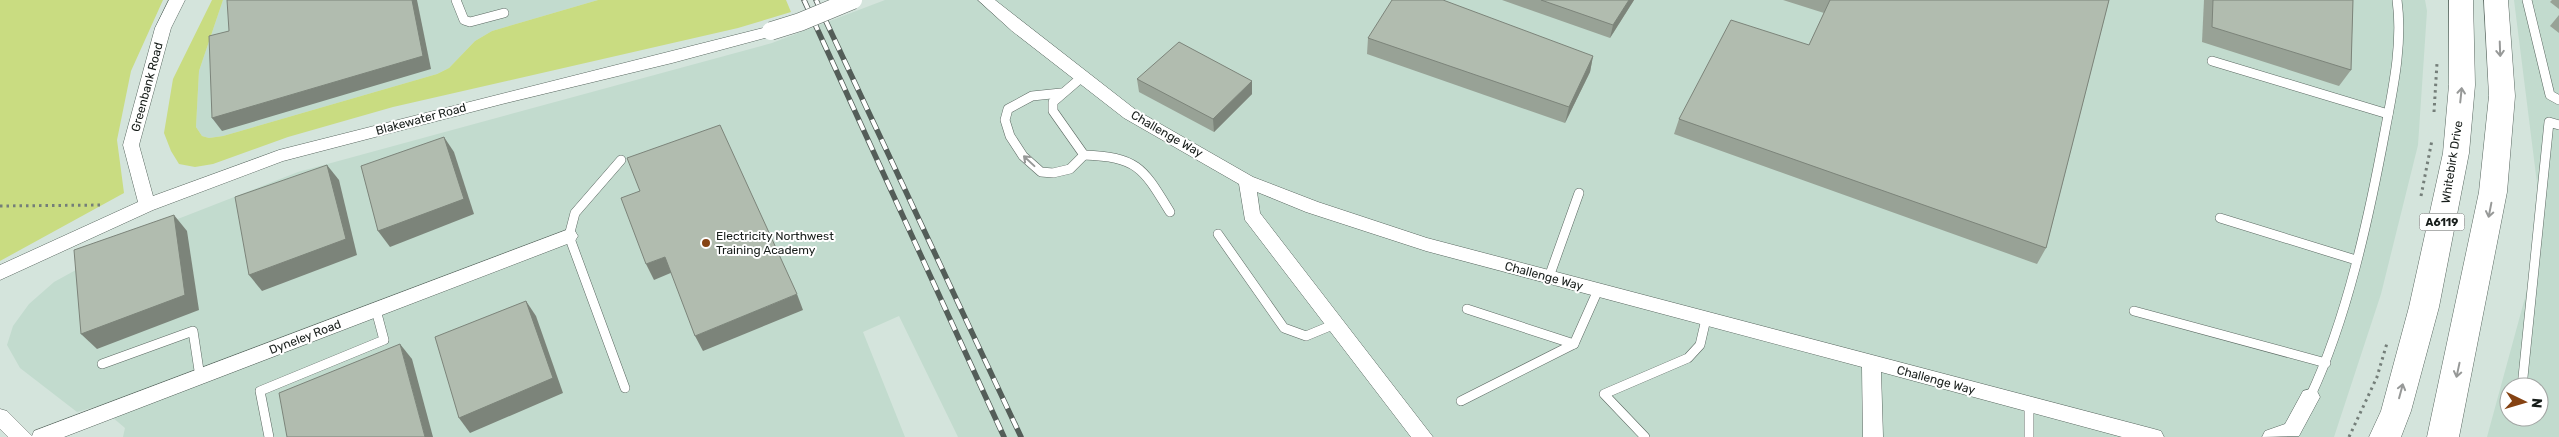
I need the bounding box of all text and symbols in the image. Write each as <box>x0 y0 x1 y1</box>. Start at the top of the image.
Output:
one-way arrow <box>2495 40 2504 56</box>
street label: Greenbank Road <box>128 41 166 133</box>
one-way arrow <box>2456 88 2466 104</box>
street label: Blakewater Road <box>374 100 468 138</box>
street label: Challenge Way <box>1128 108 1206 160</box>
street label: Whitebirk Drive <box>2439 119 2466 204</box>
one-way arrow <box>1022 155 1035 167</box>
one-way arrow <box>2484 202 2494 218</box>
road number: A6119 <box>2420 213 2464 230</box>
place label: Electricity Northwest Training Academy <box>716 229 834 257</box>
marker: Electricity Northwest Training Academy <box>700 237 712 249</box>
street label: Challenge Way <box>1503 259 1585 293</box>
street label: Dyneley Road <box>267 317 343 357</box>
one-way arrow <box>2453 361 2462 377</box>
street label: Challenge Way <box>1895 363 1977 397</box>
north arrow <box>2499 377 2549 427</box>
one-way arrow <box>2397 384 2406 400</box>
text: N <box>2528 397 2545 409</box>

